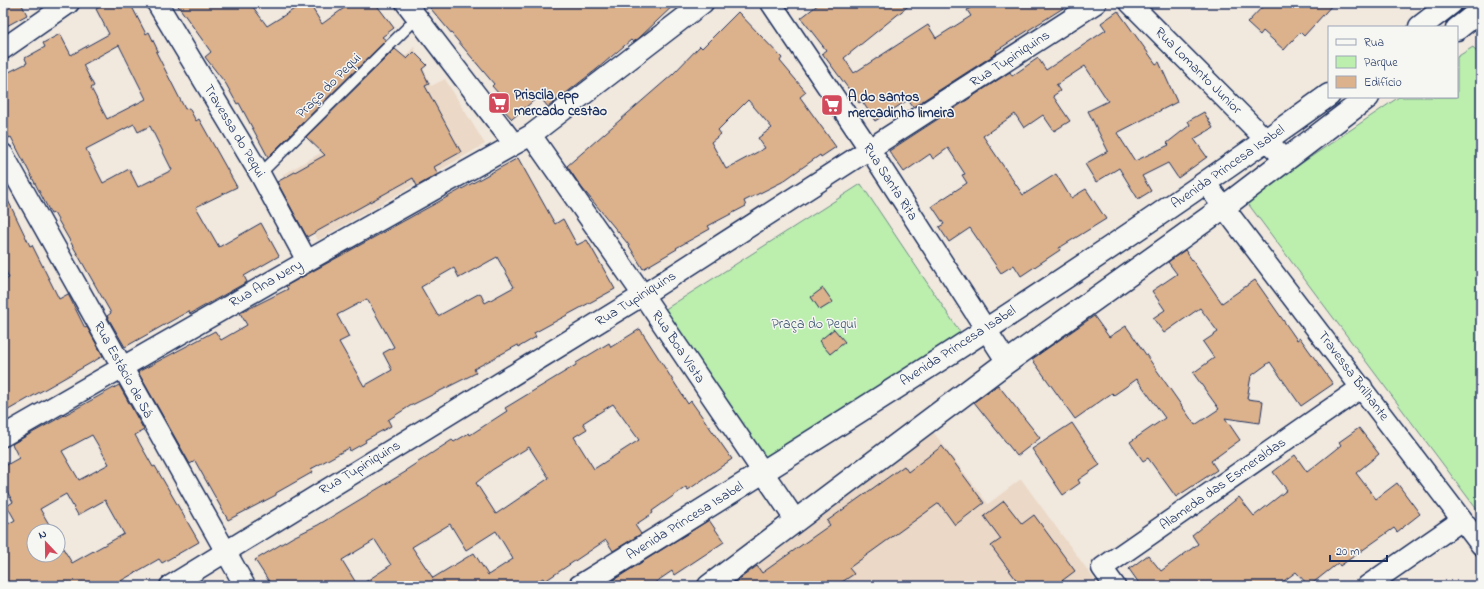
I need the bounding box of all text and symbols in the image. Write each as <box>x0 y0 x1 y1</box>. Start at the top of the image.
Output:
street label: Rua Lomanto Junior <box>1150 23 1247 120</box>
street label: Rua Tupiniquins <box>966 25 1054 93</box>
legend <box>1328 26 1458 98</box>
text: Rua <box>1364 34 1384 52</box>
street label: Praça do Pequi <box>292 49 366 123</box>
text: Parque <box>1364 54 1398 72</box>
text: Edifício <box>1364 74 1402 92</box>
street label: Travessa do Pequi <box>198 80 270 182</box>
place label: Priscila epp mercado cestao <box>514 85 607 122</box>
place label: A do santos mercadinho limeira <box>848 87 955 124</box>
supermarket icon: Priscila epp mercado cestao <box>486 90 512 116</box>
supermarket icon: A do santos mercadinho limeira <box>819 92 845 118</box>
street label: Avenida Princesa Isabel <box>1167 120 1289 214</box>
street label: Rua Santa Rita <box>857 139 923 225</box>
street label: Rua Ana Nery <box>226 254 307 314</box>
street label: Rua Tupiniquins <box>592 266 680 332</box>
street label: Avenida Princesa Isabel <box>896 300 1020 392</box>
street label: Rua Boa Vista <box>646 306 710 388</box>
park label: Praça do Pequi <box>772 314 856 335</box>
street label: Rua Estácio de Sá <box>88 318 158 422</box>
street label: Travessa Brilhante <box>1312 327 1394 426</box>
street label: Alameda das Esmeraldas <box>1155 432 1291 536</box>
street label: Rua Tupiniquins <box>315 435 405 501</box>
street label: Avenida Princesa Isabel <box>622 476 748 566</box>
north arrow <box>26 523 66 563</box>
text: N <box>36 526 49 543</box>
scale bar <box>1330 537 1387 563</box>
text: 20 m <box>1336 543 1359 561</box>

